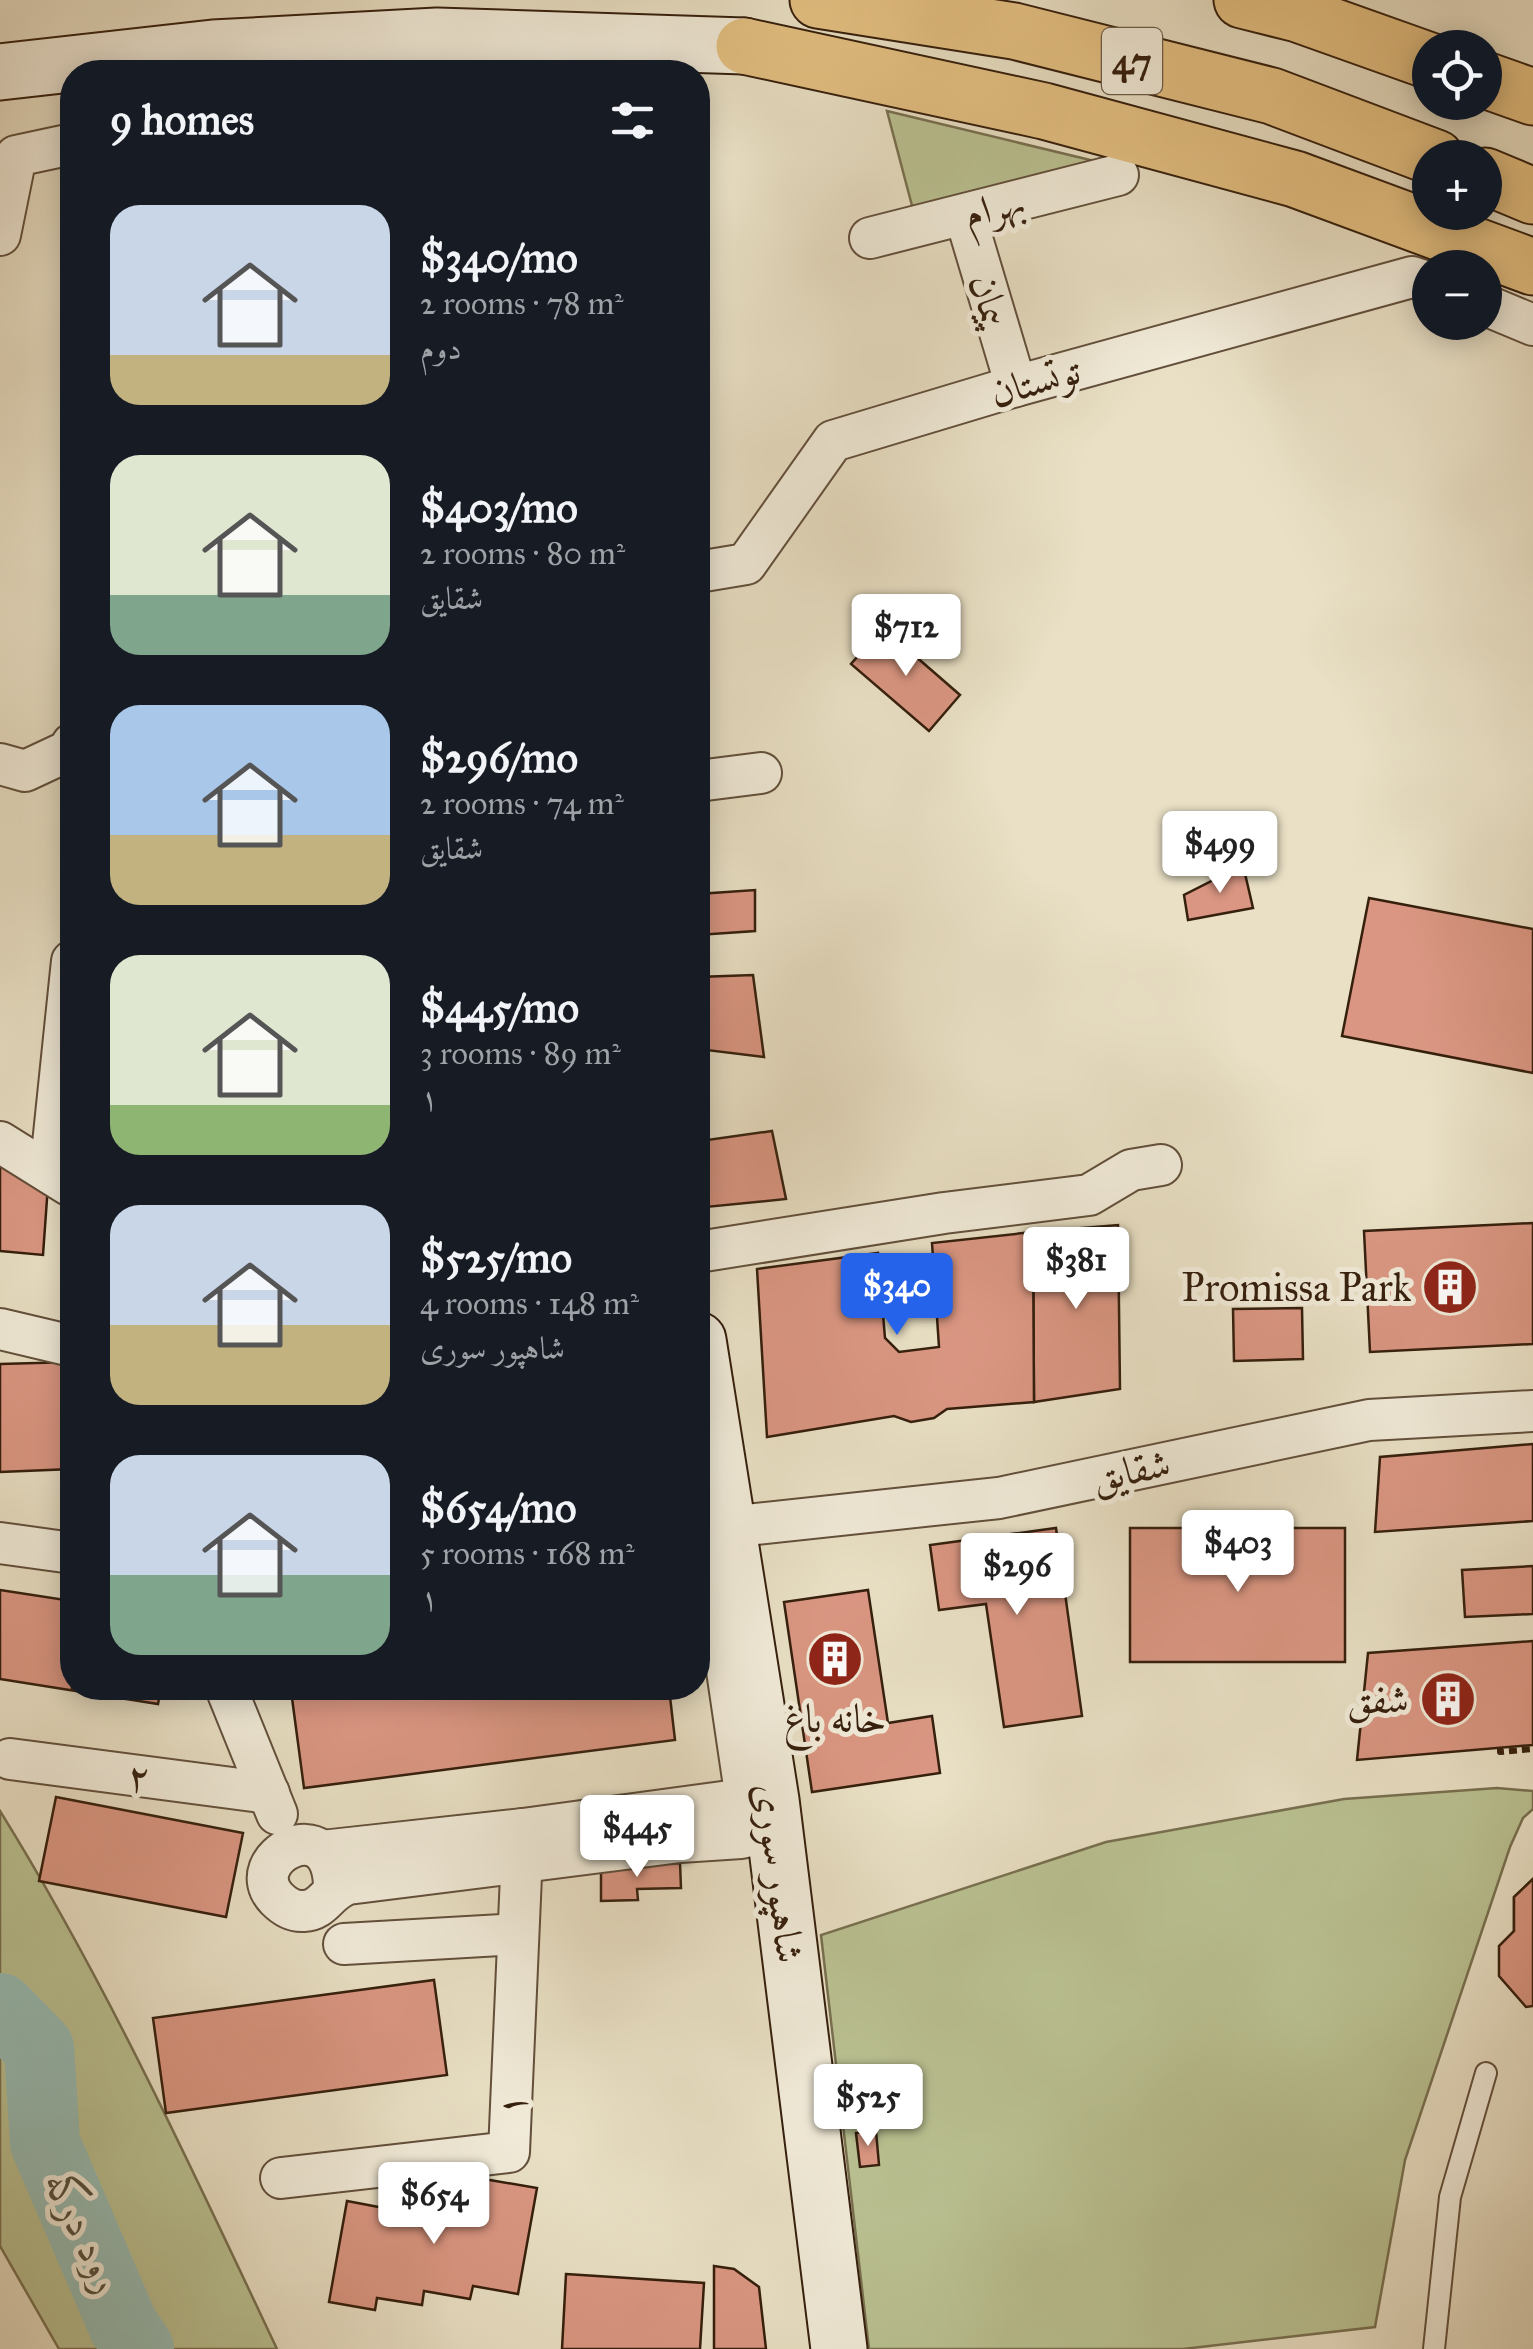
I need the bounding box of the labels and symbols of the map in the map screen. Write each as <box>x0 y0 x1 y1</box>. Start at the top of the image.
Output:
road number: 47 <box>1102 28 1162 94</box>
street label: بهرام <box>958 176 1032 248</box>
street label: پیمان <box>958 268 1021 335</box>
street label: توتستان <box>984 345 1087 419</box>
pin: $712 <box>847 594 965 679</box>
pin: $499 <box>1161 811 1279 896</box>
pin: $381 <box>1017 1227 1135 1312</box>
pin: $340 <box>838 1253 956 1338</box>
building icon: Promissa Park <box>1420 1257 1480 1317</box>
place label: Promissa Park <box>1182 1263 1411 1312</box>
street label: شقایق <box>1087 1438 1175 1503</box>
pin: $403 <box>1179 1510 1297 1595</box>
pin: $296 <box>958 1533 1076 1618</box>
building icon: خانه باغ <box>805 1629 865 1689</box>
building icon: شفق <box>1418 1669 1478 1729</box>
place label: شفق <box>1347 1675 1409 1724</box>
place label: خانه باغ <box>783 1694 887 1752</box>
street label: ۲ <box>124 1751 154 1802</box>
street label: شاهپور سوری <box>742 1780 815 1966</box>
pin: $445 <box>578 1795 696 1880</box>
pin: $525 <box>809 2064 927 2149</box>
street label: ۱ <box>487 2092 536 2118</box>
pin: $654 <box>375 2162 493 2247</box>
water label: رود درکه <box>34 2164 135 2301</box>

